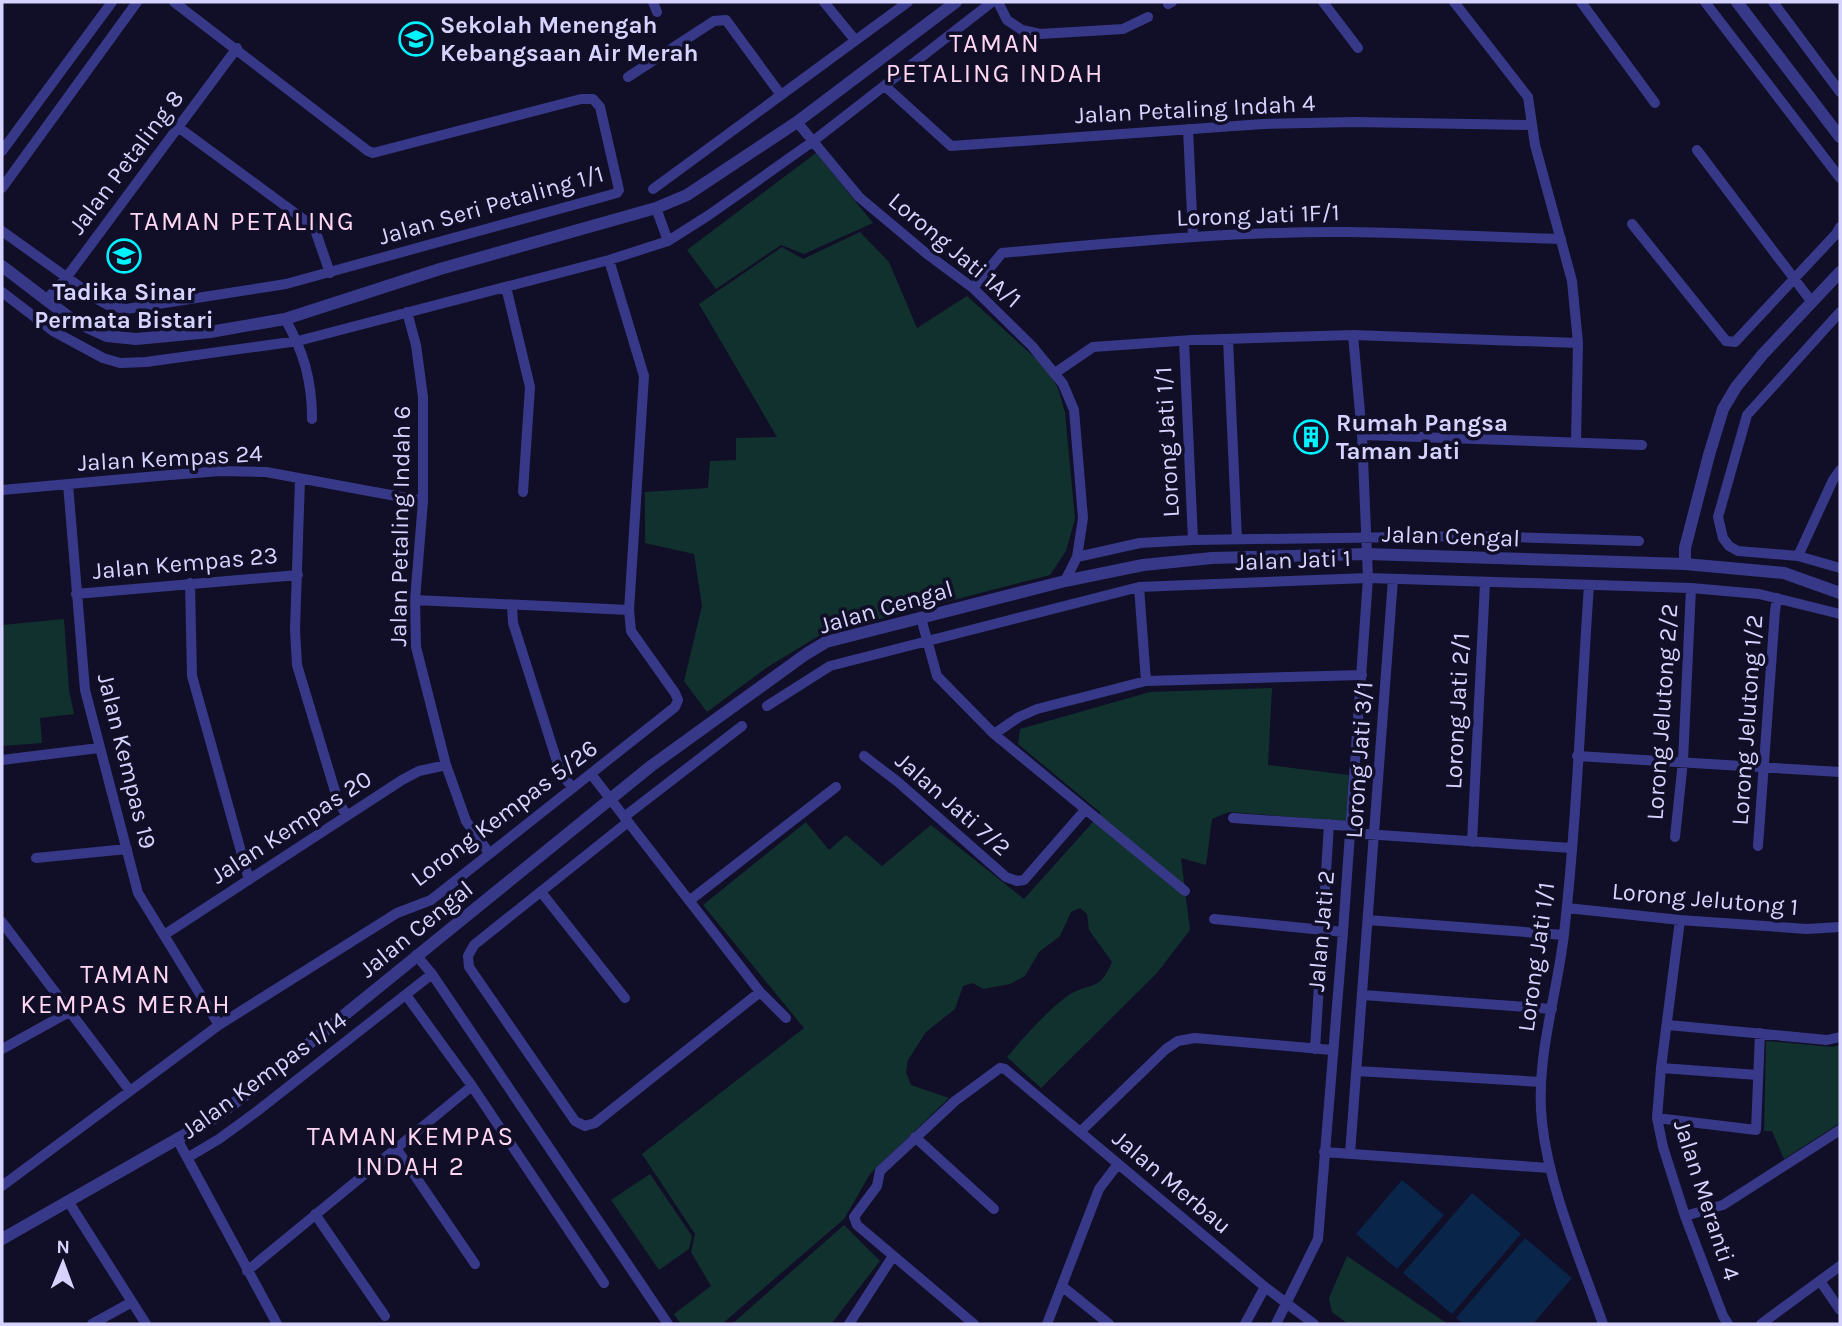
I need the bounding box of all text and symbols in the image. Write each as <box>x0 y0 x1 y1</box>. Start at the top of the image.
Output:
place label: Sekolah Menengah Kebangsaan Air Merah <box>440 11 698 67</box>
school or university icon: Sekolah Menengah Kebangsaan Air Merah <box>397 20 435 58</box>
district label: TAMAN PETALING INDAH <box>886 28 1104 89</box>
street label: Jalan Petaling 8 <box>63 84 189 240</box>
street label: Jalan Petaling Indah 4 <box>1074 89 1316 129</box>
street label: Jalan Seri Petaling 1/1 <box>375 159 607 251</box>
street label: Lorong Jati 1A/1 <box>883 186 1027 314</box>
street label: Lorong Jati 1F/1 <box>1176 198 1340 232</box>
district label: TAMAN PETALING <box>130 206 356 237</box>
school or university icon: Tadika Sinar Permata Bistari <box>105 237 143 275</box>
place label: Tadika Sinar Permata Bistari <box>34 278 214 334</box>
street label: Lorong Jati 1/1 <box>1149 366 1185 518</box>
street label: Jalan Petaling Indah 6 <box>384 405 416 647</box>
place label: Rumah Pangsa Taman Jati <box>1336 409 1508 465</box>
building icon: Rumah Pangsa Taman Jati <box>1292 418 1330 456</box>
street label: Jalan Kempas 24 <box>77 439 263 477</box>
street label: Jalan Cengal <box>1382 520 1520 552</box>
street label: Jalan Kempas 23 <box>91 541 279 585</box>
street label: Jalan Jati 1 <box>1235 544 1351 576</box>
street label: Jalan Cengal <box>816 575 956 639</box>
street label: Lorong Jelutong 2/2 <box>1640 603 1684 821</box>
street label: Lorong Jelutong 1/2 <box>1726 614 1768 826</box>
street label: Lorong Jati 2/1 <box>1439 632 1475 790</box>
street label: Jalan Kempas 19 <box>92 670 162 852</box>
street label: Lorong Jati 3/1 <box>1340 681 1378 839</box>
street label: Lorong Kempas 5/26 <box>405 734 603 892</box>
street label: Jalan Jati 7/2 <box>890 746 1016 862</box>
street label: Jalan Kempas 20 <box>205 765 377 889</box>
street label: Jalan Jati 2 <box>1302 869 1340 993</box>
street label: Jalan Cengal <box>354 875 478 983</box>
street label: Lorong Jelutong 1 <box>1611 877 1799 921</box>
street label: Lorong Jati 1/1 <box>1512 880 1560 1034</box>
district label: TAMAN KEMPAS MERAH <box>20 959 232 1020</box>
street label: Jalan Kempas 1/14 <box>176 1006 352 1144</box>
street label: Jalan Meranti 4 <box>1668 1116 1746 1284</box>
district label: TAMAN KEMPAS INDAH 2 <box>307 1121 515 1182</box>
street label: Jalan Merbau <box>1107 1124 1237 1240</box>
north arrow <box>28 1228 98 1298</box>
text: N <box>56 1236 70 1258</box>

